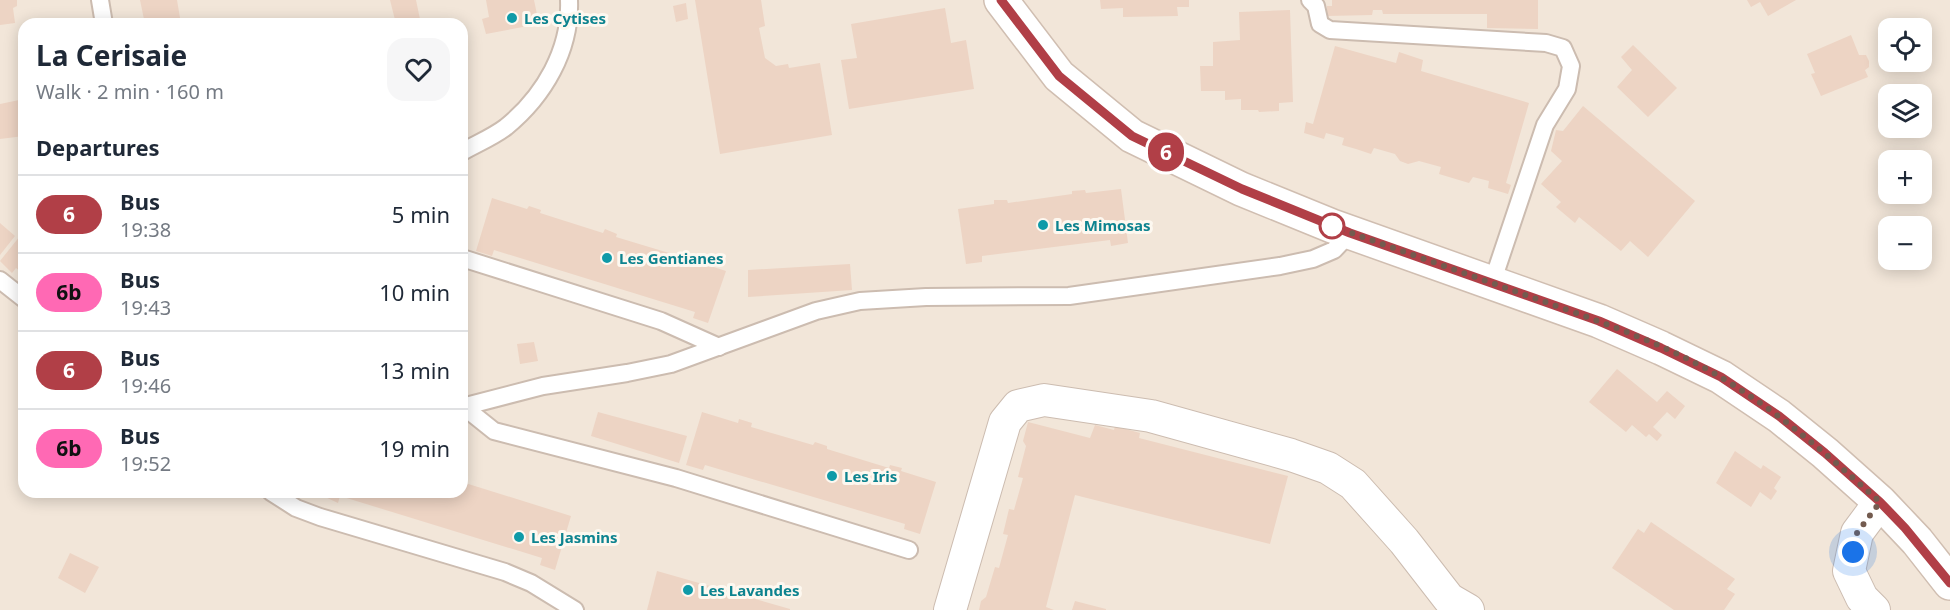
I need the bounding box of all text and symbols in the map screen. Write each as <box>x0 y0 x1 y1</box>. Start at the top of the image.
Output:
place label: Les Cytises <box>524 8 606 28</box>
marker: Les Cytises <box>505 11 519 25</box>
map controls <box>1878 18 1932 270</box>
button: locate <box>1878 18 1932 72</box>
text: La Cerisaie <box>36 36 187 74</box>
button: heart <box>387 38 450 101</box>
text: Walk · 2 min · 160 m <box>36 78 224 105</box>
button: layers <box>1878 84 1932 138</box>
text: Departures <box>36 132 160 162</box>
line badge: 6 <box>1146 132 1186 172</box>
text: 6 <box>1160 138 1172 166</box>
button: + <box>1878 150 1932 204</box>
text: Bus <box>120 186 160 216</box>
text: 5 min <box>392 199 450 229</box>
text: 6 <box>63 200 75 228</box>
unlabelled marker <box>1319 213 1345 239</box>
place label: Les Mimosas <box>1055 215 1150 235</box>
text: 19:38 <box>120 216 171 243</box>
button: − <box>1878 216 1932 270</box>
marker: Les Mimosas <box>1036 218 1050 232</box>
place label: Les Gentianes <box>619 248 724 268</box>
marker: Les Gentianes <box>600 251 614 265</box>
text: Bus <box>120 264 160 294</box>
text: 10 min <box>379 277 450 307</box>
text: 6b <box>56 278 82 306</box>
text: 19:43 <box>120 294 171 321</box>
text: Bus <box>120 342 160 372</box>
text: 13 min <box>379 355 450 385</box>
text: 6 <box>63 356 75 384</box>
text: 19:46 <box>120 372 171 399</box>
text: Bus <box>120 420 160 450</box>
text: 19 min <box>379 433 450 463</box>
text: 6b <box>56 434 82 462</box>
text: 19:52 <box>120 450 171 477</box>
place label: Les Iris <box>844 466 897 486</box>
marker: Les Iris <box>825 469 839 483</box>
place label: Les Jasmins <box>531 527 618 547</box>
marker: Les Jasmins <box>512 530 526 544</box>
your location <box>1838 537 1868 567</box>
place label: Les Lavandes <box>700 580 799 600</box>
marker: Les Lavandes <box>681 583 695 597</box>

